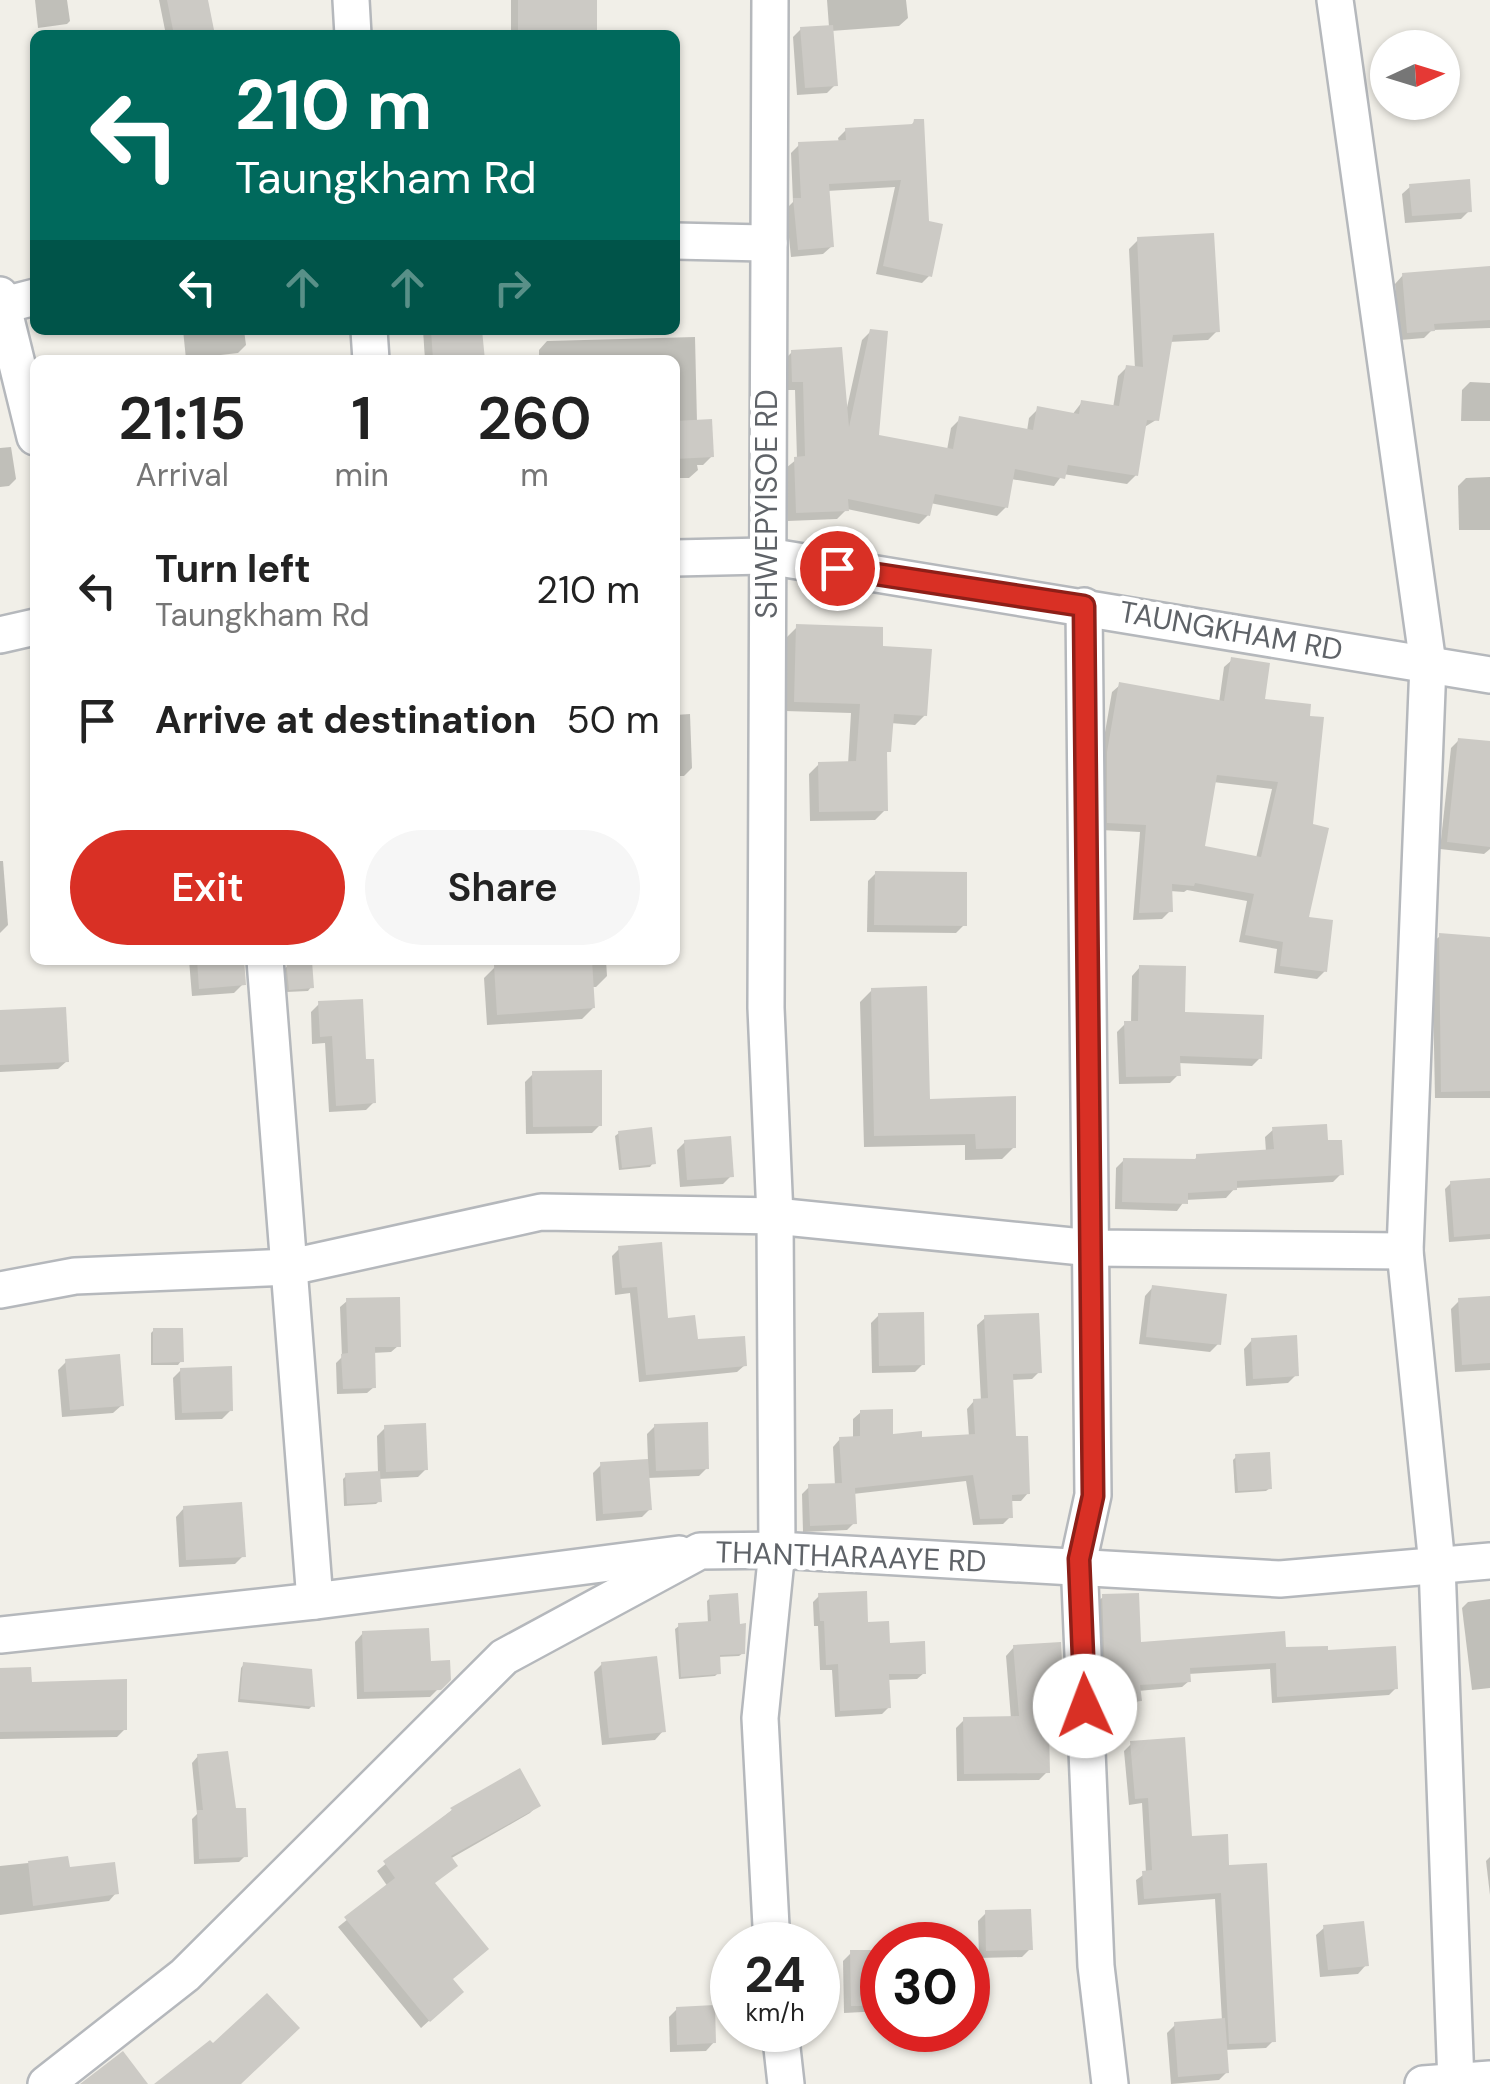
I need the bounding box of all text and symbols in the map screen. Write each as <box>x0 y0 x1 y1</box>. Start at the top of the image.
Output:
north arrow <box>1370 30 1460 120</box>
map controls <box>1370 30 1460 120</box>
text: 210 m <box>235 60 432 151</box>
icon: left <box>70 70 200 200</box>
text: Taungkham Rd <box>235 148 537 207</box>
icon: left <box>170 260 225 315</box>
icon: ahead <box>275 260 330 315</box>
icon: ahead <box>380 260 435 315</box>
icon: right <box>485 260 540 315</box>
text: 21:15 <box>118 379 246 458</box>
text: 1 <box>351 379 372 458</box>
text: 260 <box>477 379 592 458</box>
street label: SHWEPYISOE RD <box>747 389 786 619</box>
text: Arrival <box>136 454 229 496</box>
text: min <box>334 454 389 496</box>
text: m <box>520 454 549 496</box>
pin <box>795 526 880 611</box>
icon: arrive <box>810 541 865 596</box>
text: Turn left <box>155 544 311 594</box>
icon: left <box>70 563 125 618</box>
text: 210 m <box>536 565 640 615</box>
street label: TAUNGKHAM RD <box>1116 592 1346 669</box>
text: Taungkham Rd <box>155 594 370 636</box>
icon: arrive <box>70 693 125 748</box>
text: Arrive at destination <box>155 695 537 745</box>
text: 50 m <box>567 695 660 745</box>
button: Exit <box>70 830 345 945</box>
button: Share <box>365 830 640 945</box>
street label: THANTHARAAYE RD <box>715 1532 987 1581</box>
position arrow <box>1033 1654 1137 1758</box>
speed limit sign: 30 <box>860 1922 990 2052</box>
text: 24 <box>745 1942 806 2008</box>
text: km/h <box>745 1996 805 2029</box>

